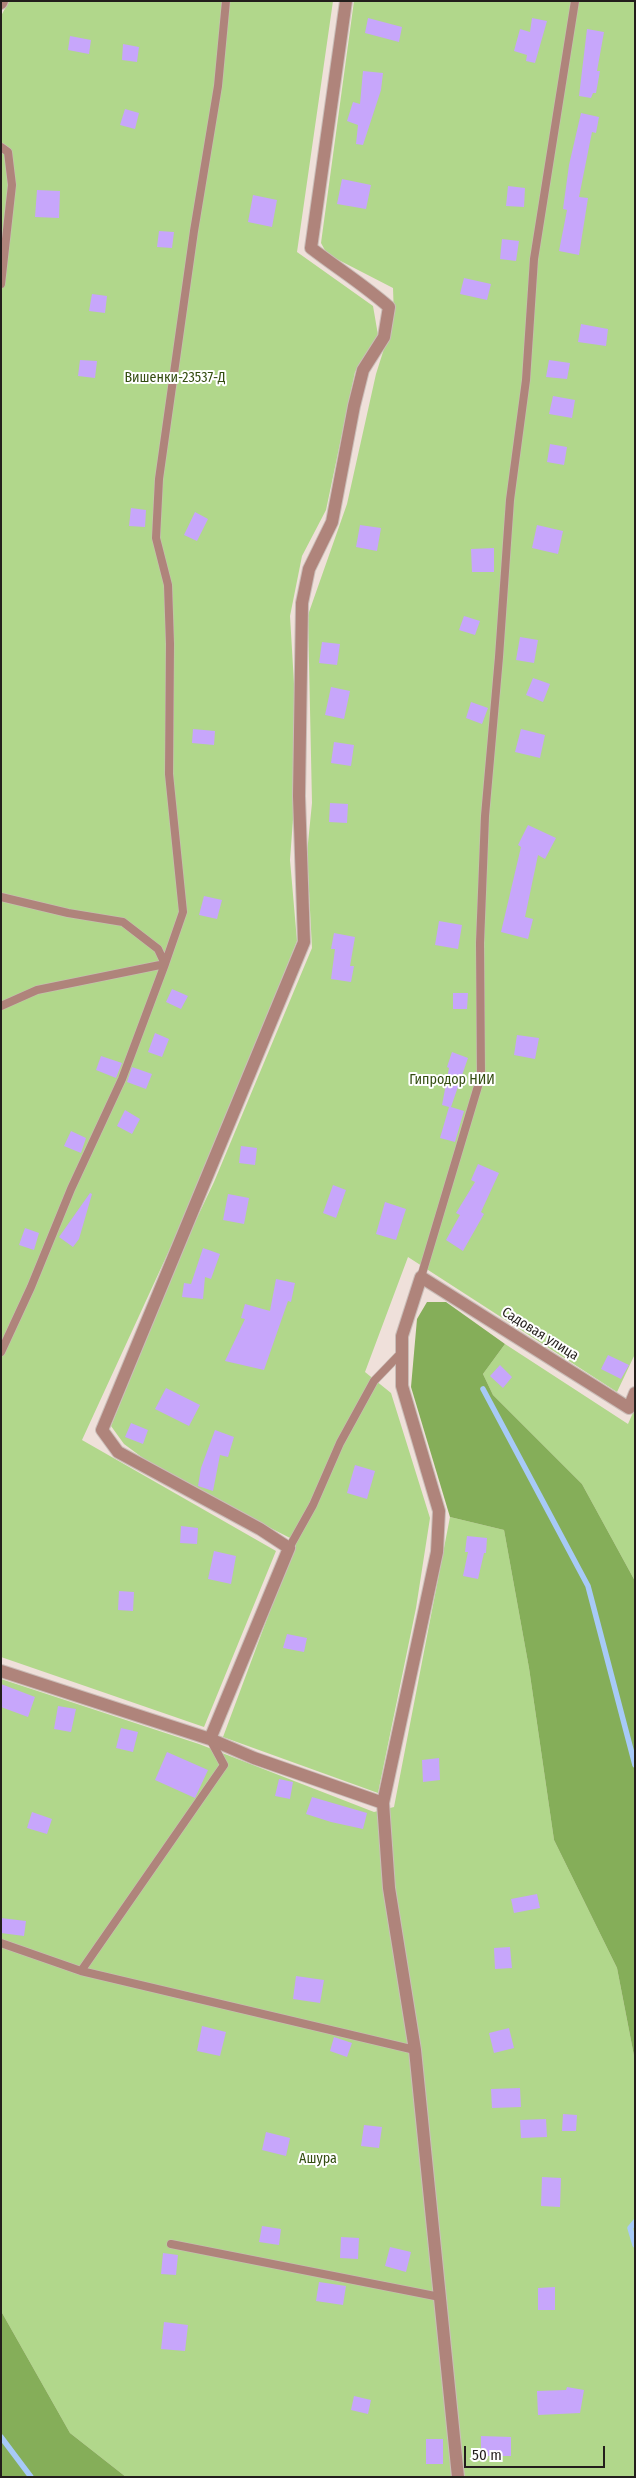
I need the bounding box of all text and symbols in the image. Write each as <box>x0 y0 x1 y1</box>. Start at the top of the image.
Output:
park label: Вишенки-23537-Д <box>124 370 226 386</box>
park label: Гипродор НИИ <box>409 1072 495 1088</box>
street label: Садовая улица <box>499 1304 581 1364</box>
park label: Ашура <box>299 2151 337 2167</box>
scale bar <box>466 2436 607 2468</box>
text: 50 m <box>472 2446 502 2464</box>

